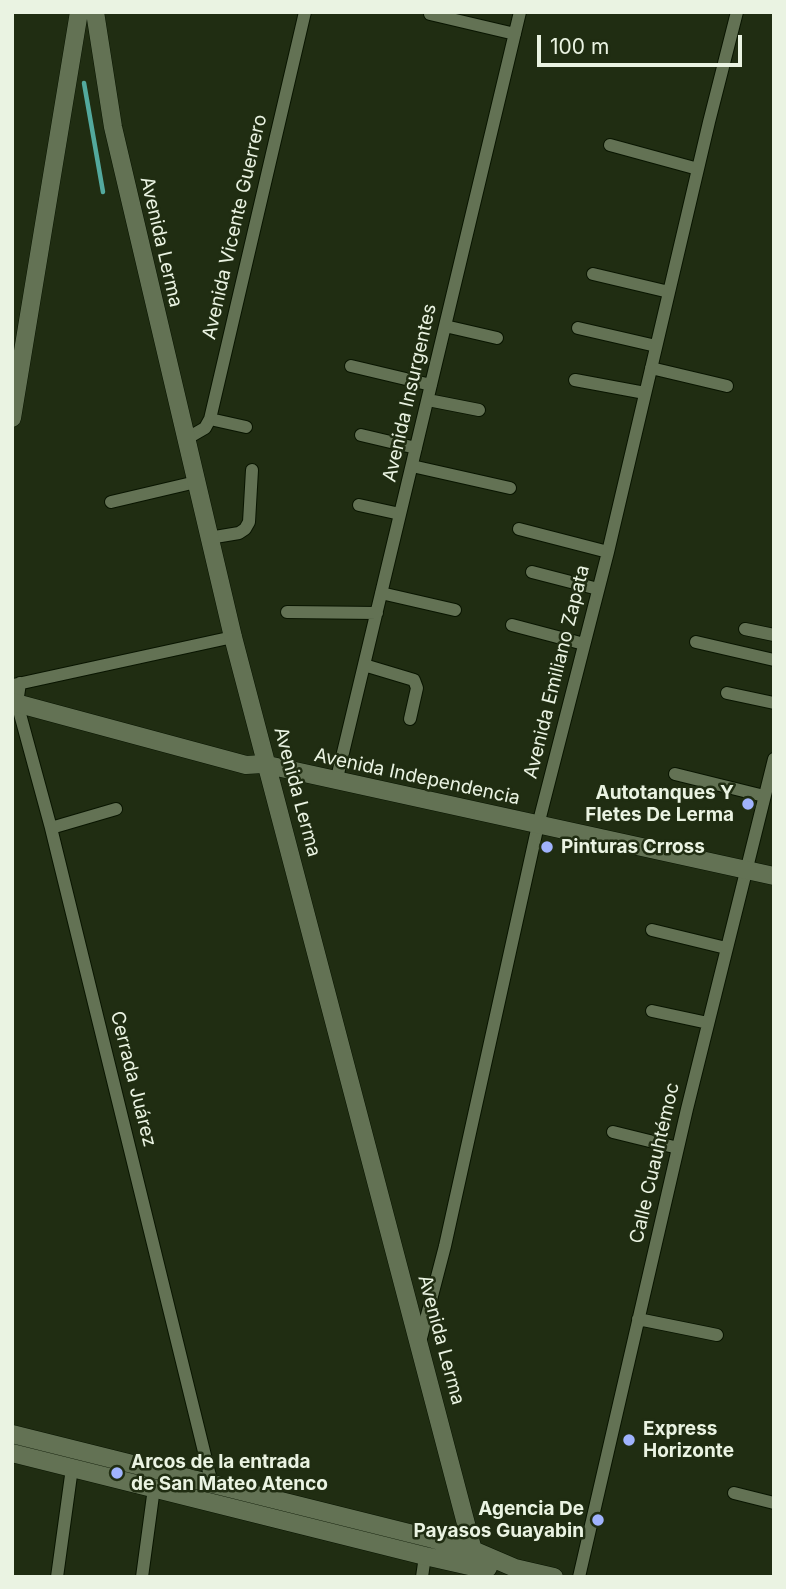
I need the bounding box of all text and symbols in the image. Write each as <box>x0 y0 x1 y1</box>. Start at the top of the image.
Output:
scale bar <box>541 21 746 65</box>
text: 100 m <box>550 34 609 59</box>
street label: Avenida Vicente Guerrero <box>198 112 272 342</box>
street label: Avenida Lerma <box>135 175 187 309</box>
street label: Avenida Insurgentes <box>378 302 442 484</box>
street label: Avenida Emiliano Zapata <box>519 563 595 781</box>
street label: Avenida Lerma <box>269 725 325 859</box>
street label: Avenida Independencia <box>312 744 522 810</box>
place label: Autotanques Y Fletes De Lerma <box>585 782 734 826</box>
marker: Autotanques Y Fletes De Lerma <box>740 796 756 812</box>
place label: Pinturas Crross <box>561 836 705 858</box>
marker: Pinturas Crross <box>539 839 555 855</box>
street label: Cerrada Juárez <box>105 1009 161 1149</box>
street label: Calle Cuauhtémoc <box>625 1080 685 1246</box>
street label: Avenida Lerma <box>413 1273 469 1407</box>
place label: Express Horizonte <box>643 1418 734 1462</box>
marker: Express Horizonte <box>621 1432 637 1448</box>
place label: Arcos de la entrada de San Mateo Atenco <box>131 1451 328 1495</box>
marker: Arcos de la entrada de San Mateo Atenco <box>109 1465 125 1481</box>
place label: Agencia De Payasos Guayabin <box>413 1498 584 1542</box>
marker: Agencia De Payasos Guayabin <box>590 1512 606 1528</box>

